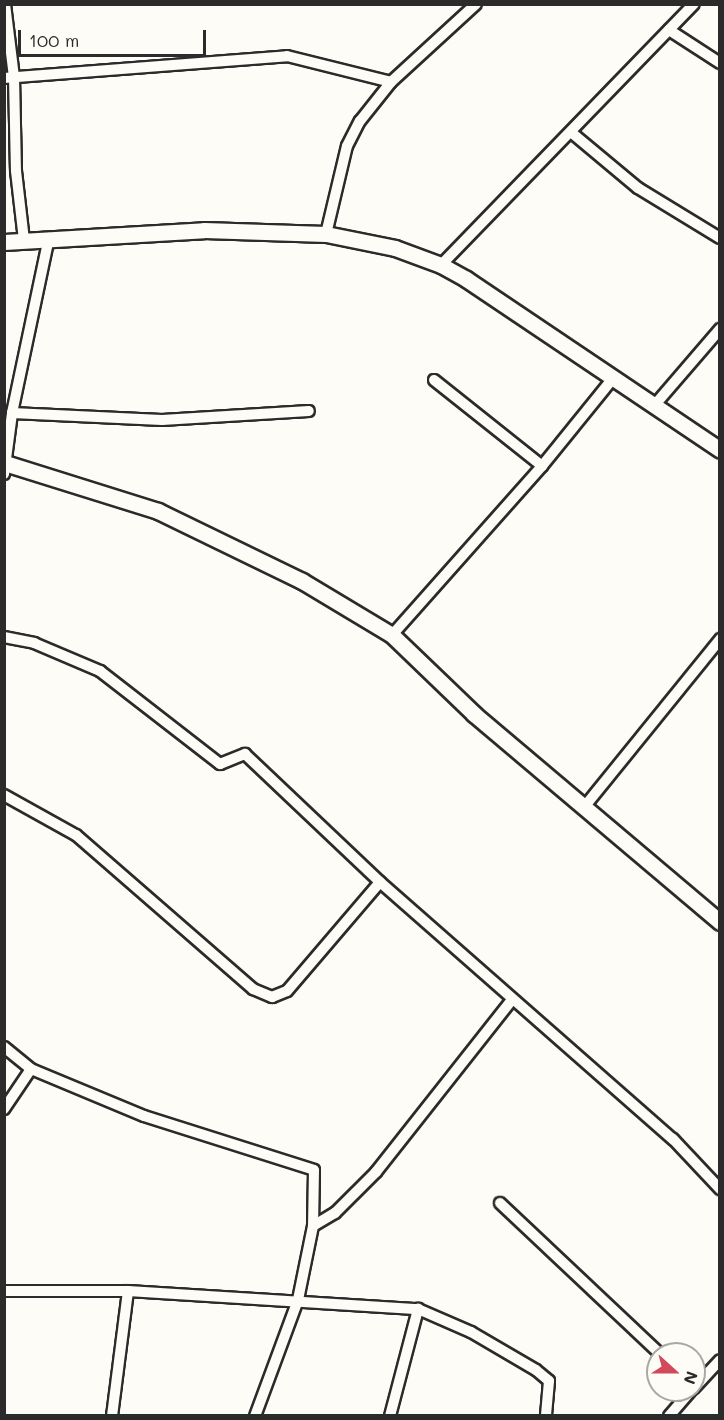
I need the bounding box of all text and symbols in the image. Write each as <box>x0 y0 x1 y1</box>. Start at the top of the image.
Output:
scale bar <box>21 18 208 56</box>
text: 100 m <box>29 28 79 52</box>
north arrow <box>646 1342 706 1402</box>
text: N <box>679 1368 703 1387</box>

